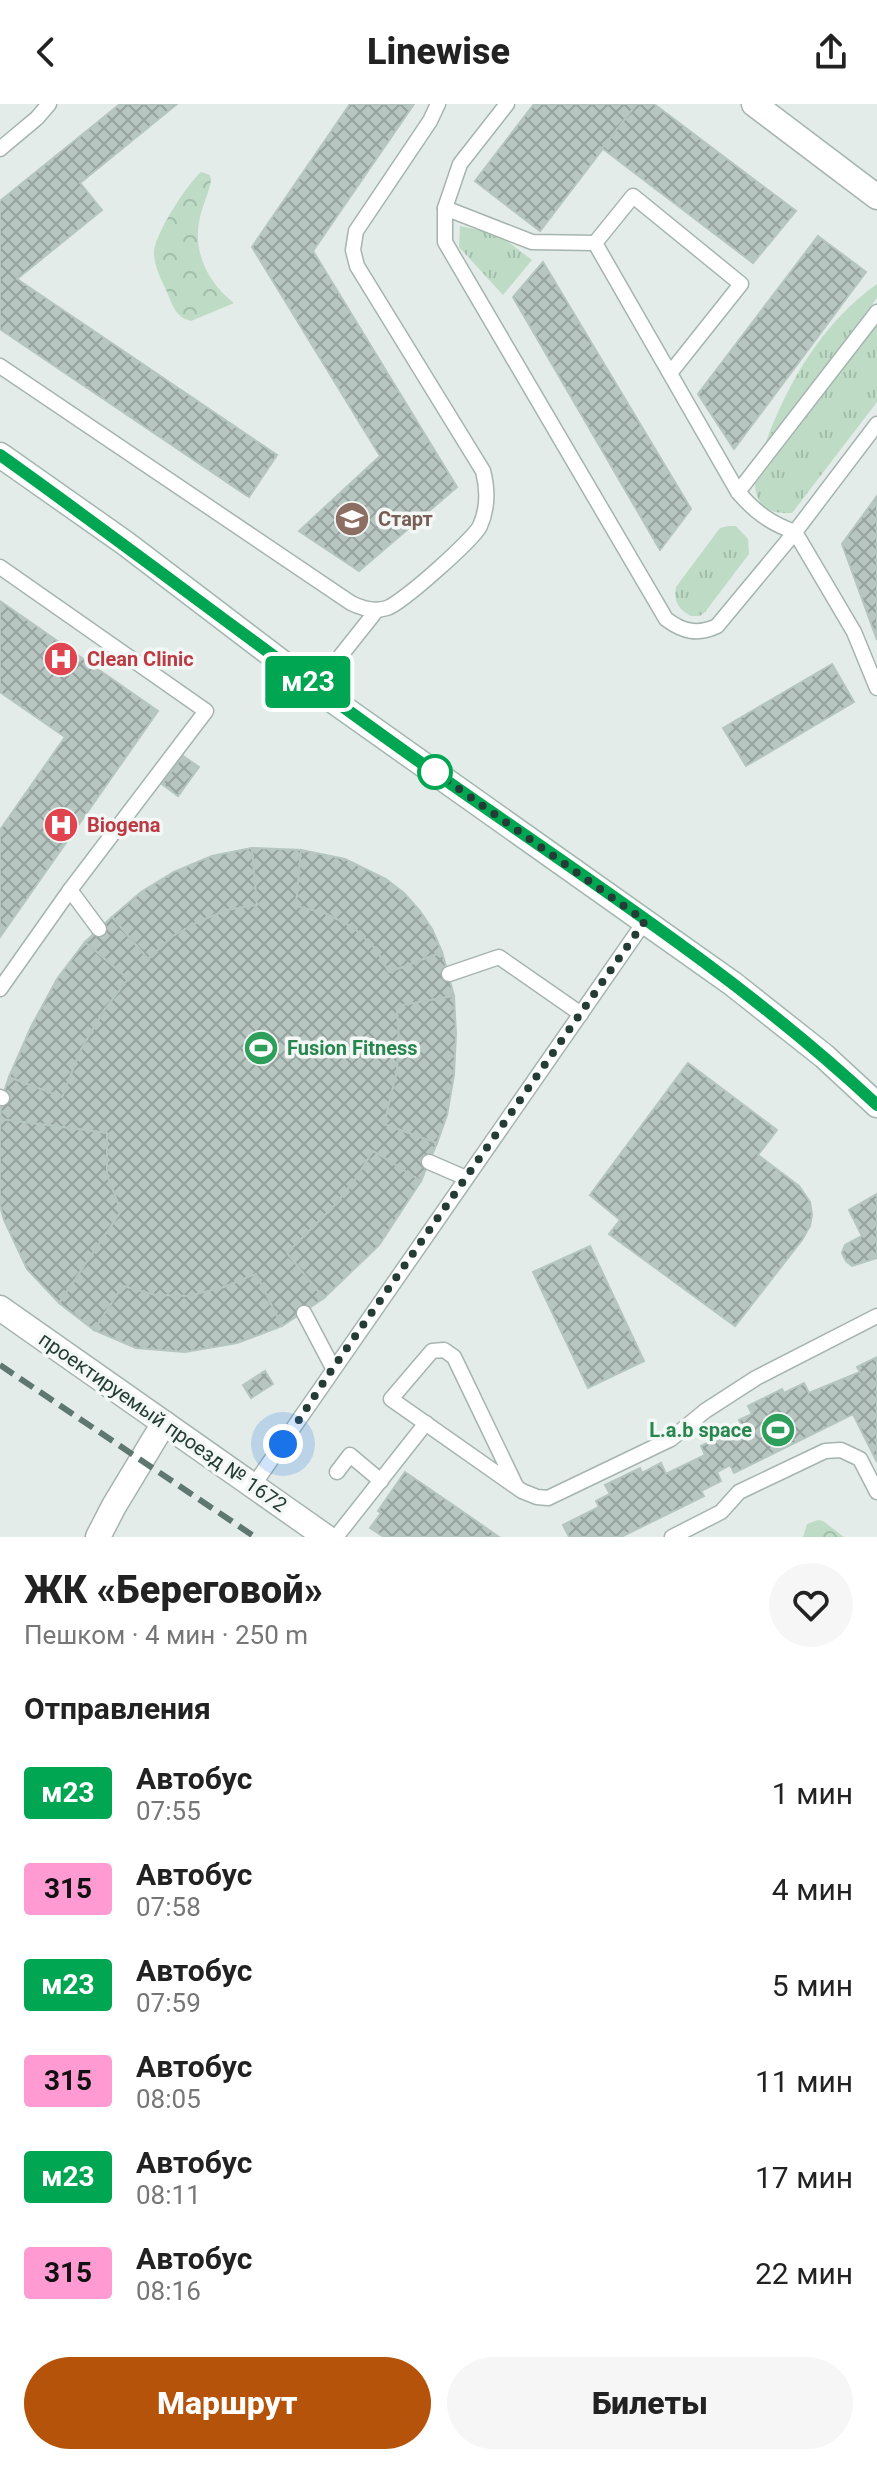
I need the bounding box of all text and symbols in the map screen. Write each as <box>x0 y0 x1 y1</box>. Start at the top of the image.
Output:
icon: back <box>24 30 68 74</box>
icon: share <box>809 30 853 74</box>
text: Linewise <box>367 31 510 73</box>
school or university icon: Старт <box>333 500 371 538</box>
place label: Старт <box>378 507 433 531</box>
hospital icon: Clean Clinic <box>42 640 80 678</box>
place label: Clean Clinic <box>87 647 194 671</box>
line badge: м23 <box>262 656 354 708</box>
text: м23 <box>281 665 335 698</box>
unlabelled marker <box>418 755 452 789</box>
hospital icon: Biogena <box>42 806 80 844</box>
place label: Biogena <box>87 813 161 837</box>
sports icon: Fusion Fitness <box>242 1029 280 1067</box>
place label: Fusion Fitness <box>287 1036 418 1060</box>
street label: проектируемый проезд № 1672 <box>34 1327 292 1517</box>
sports icon: L.a.b space <box>759 1411 797 1449</box>
place label: L.a.b space <box>649 1418 752 1442</box>
your location <box>263 1424 303 1464</box>
button: heart <box>769 1563 853 1647</box>
text: ЖК «Береговой» <box>24 1568 323 1612</box>
text: Пешком · 4 мин · 250 m <box>24 1620 308 1650</box>
text: Отправления <box>24 1691 211 1726</box>
text: Автобус <box>136 1761 252 1796</box>
text: м23 <box>41 1776 95 1809</box>
text: 1 мин <box>772 1776 853 1811</box>
text: 07:55 <box>136 1796 201 1826</box>
text: Автобус <box>136 1857 252 1892</box>
text: 315 <box>44 1872 92 1905</box>
text: 4 мин <box>772 1872 853 1907</box>
text: 07:58 <box>136 1892 201 1922</box>
text: Автобус <box>136 1953 252 1988</box>
text: м23 <box>41 1968 95 2001</box>
text: 5 мин <box>772 1968 853 2003</box>
text: 07:59 <box>136 1988 201 2018</box>
text: Автобус <box>136 2049 252 2084</box>
text: 315 <box>44 2064 92 2097</box>
text: 11 мин <box>755 2064 853 2099</box>
text: 08:05 <box>136 2084 201 2114</box>
text: Автобус <box>136 2145 252 2180</box>
text: м23 <box>41 2160 95 2193</box>
text: 17 мин <box>755 2160 853 2195</box>
text: 08:11 <box>136 2180 201 2210</box>
text: Автобус <box>136 2241 252 2276</box>
text: 315 <box>44 2256 92 2289</box>
text: 22 мин <box>755 2256 853 2291</box>
text: 08:16 <box>136 2276 201 2306</box>
button: Маршрут <box>24 2357 431 2449</box>
button: Билеты <box>447 2357 853 2449</box>

